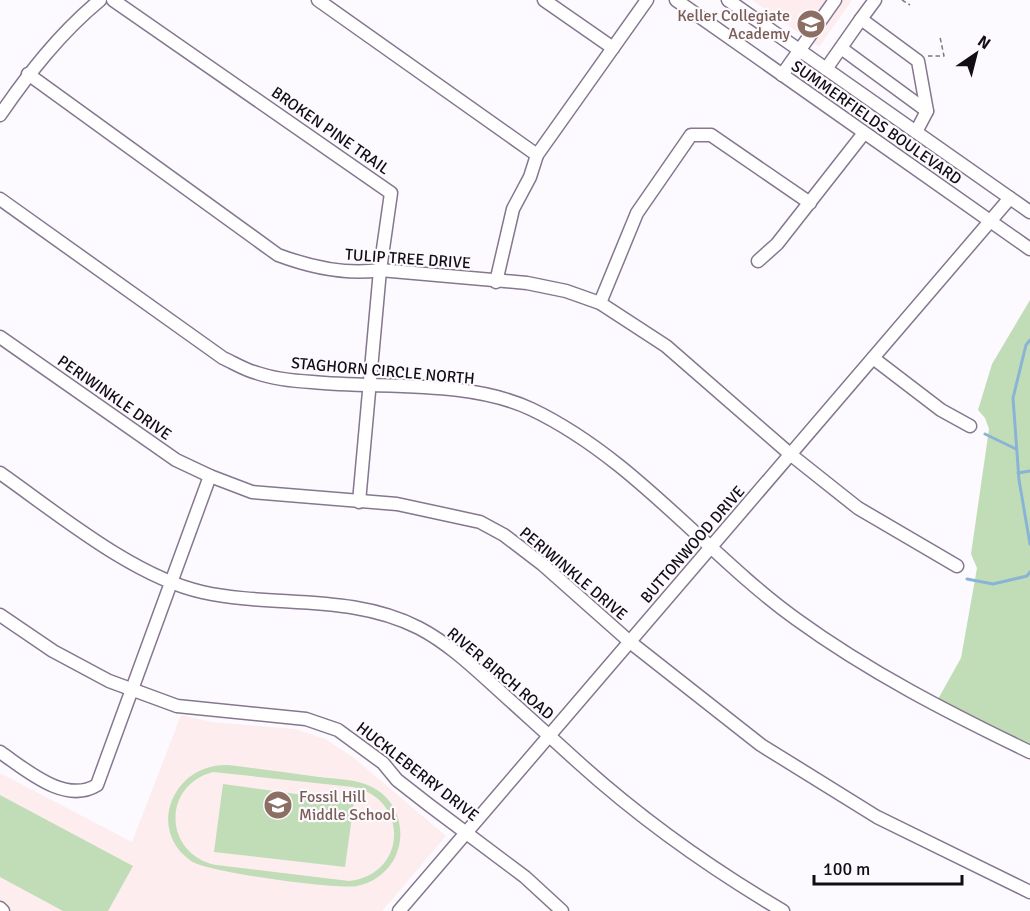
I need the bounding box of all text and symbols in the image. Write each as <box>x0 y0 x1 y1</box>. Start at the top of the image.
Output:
place label: Keller Collegiate Academy <box>677 6 791 44</box>
school or university icon: Keller Collegiate Academy <box>795 8 827 40</box>
north arrow <box>946 24 1006 84</box>
text: N <box>974 31 994 54</box>
street label: SUMMERFIELDS BOULEVARD <box>787 56 965 189</box>
street label: BROKEN PINE TRAIL <box>267 82 393 179</box>
street label: TULIP TREE DRIVE <box>344 245 472 273</box>
street label: PERIWINKLE DRIVE <box>53 351 175 445</box>
street label: STAGHORN CIRCLE NORTH <box>290 353 476 389</box>
street label: BUTTONWOOD DRIVE <box>636 482 749 607</box>
street label: PERIWINKLE DRIVE <box>515 523 631 625</box>
street label: RIVER BIRCH ROAD <box>443 623 558 724</box>
street label: HUCKLEBERRY DRIVE <box>352 718 483 826</box>
place label: Fossil Hill Middle School <box>299 787 396 825</box>
school or university icon: Fossil Hill Middle School <box>262 789 294 821</box>
scale bar <box>814 848 962 886</box>
text: 100 m <box>823 858 870 880</box>

